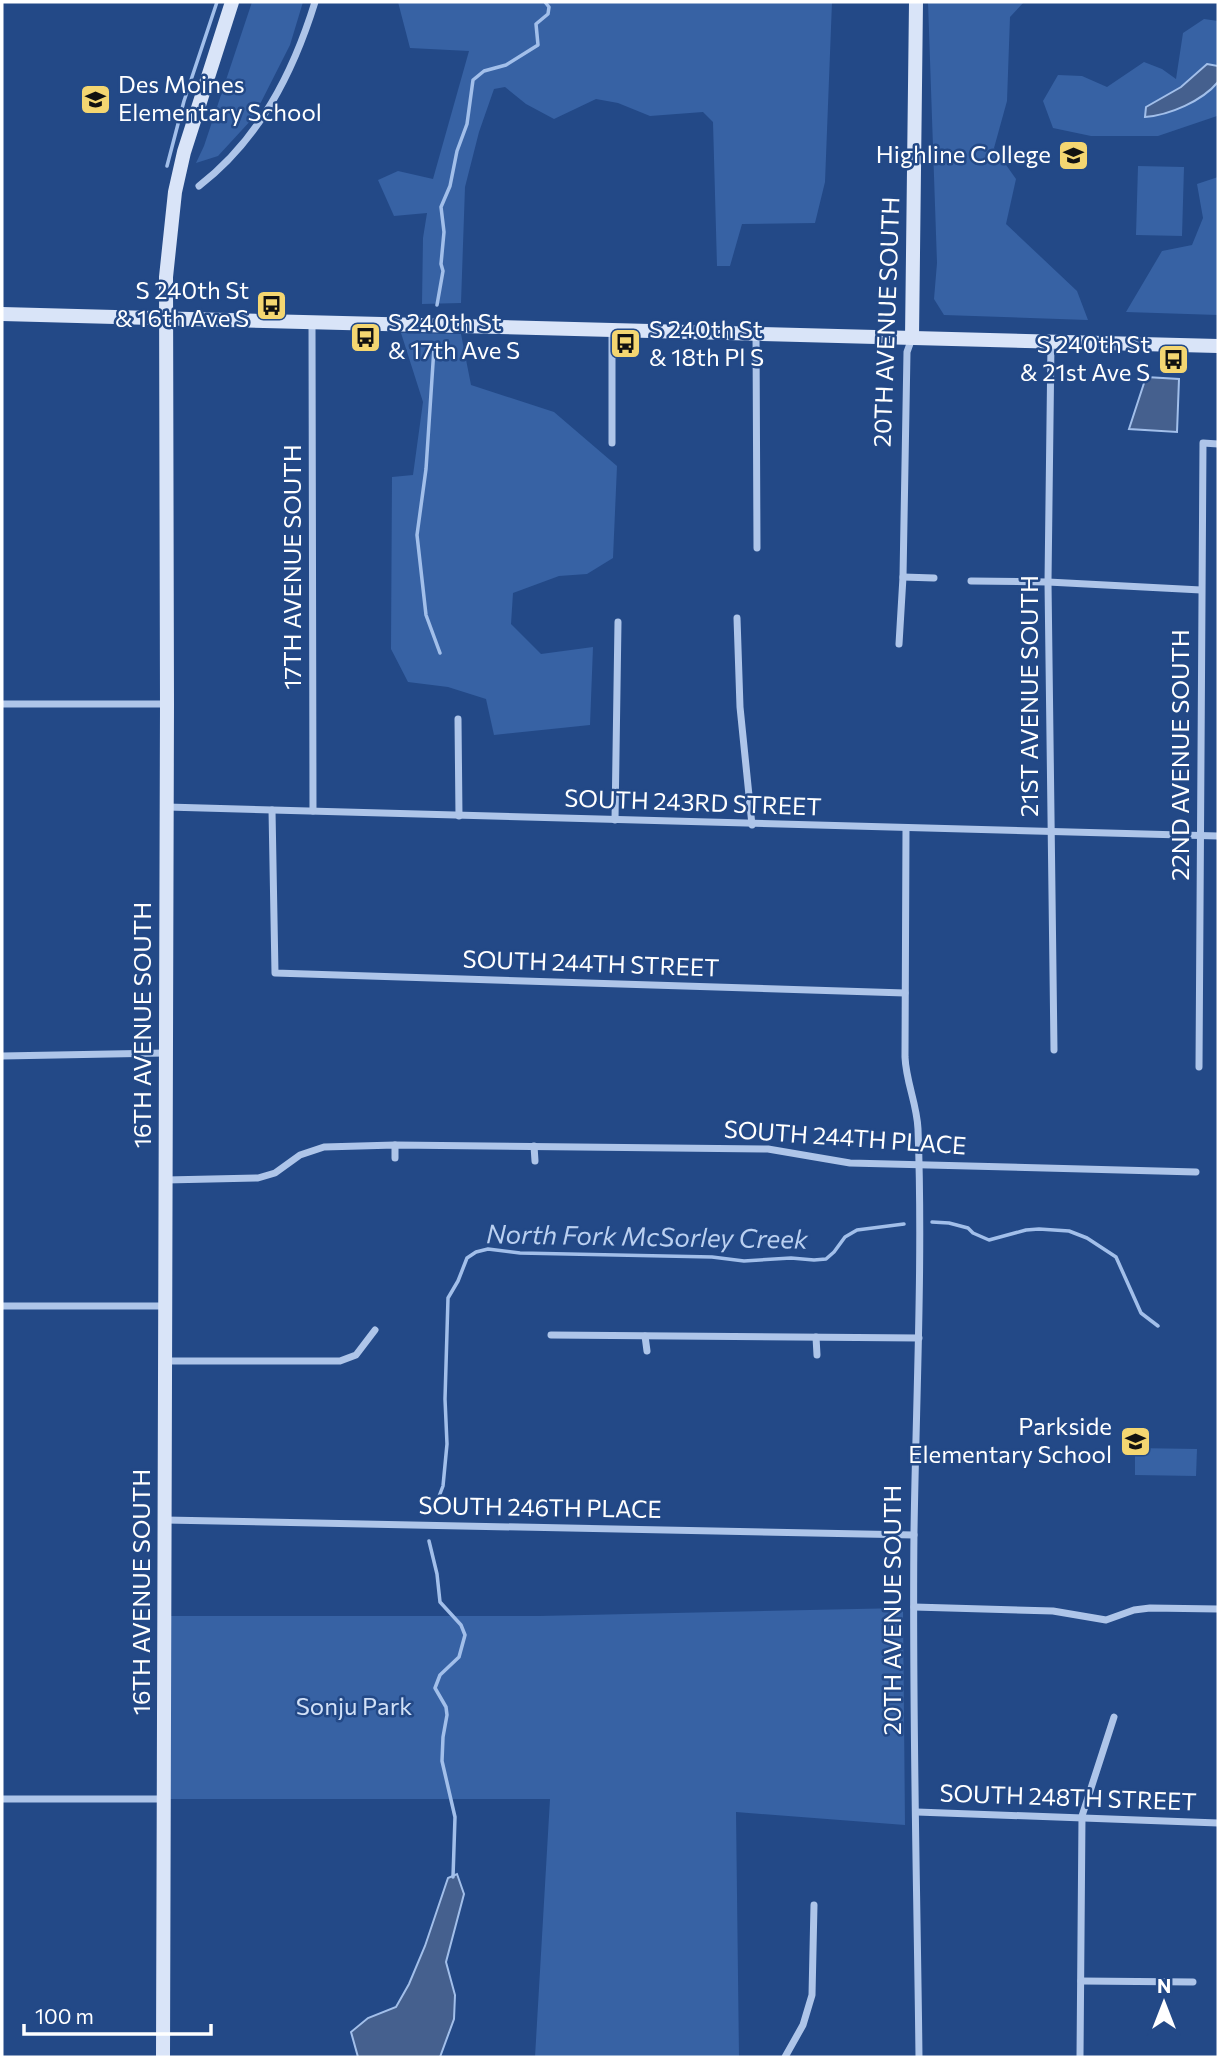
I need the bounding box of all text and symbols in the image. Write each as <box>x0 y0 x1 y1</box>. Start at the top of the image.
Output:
place label: Des Moines Elementary School <box>118 69 322 126</box>
school or university icon: Des Moines Elementary School <box>78 82 112 116</box>
school or university icon: Highline College <box>1057 138 1091 172</box>
place label: Highline College <box>876 139 1051 168</box>
street label: 20TH AVENUE SOUTH <box>867 196 904 448</box>
place label: S 240th St & 16th Ave S <box>115 275 249 332</box>
bus stop icon: S 240th St & 16th Ave S <box>255 288 289 322</box>
place label: S 240th St & 17th Ave S <box>388 307 520 364</box>
place label: S 240th St & 18th Pl S <box>649 314 764 371</box>
bus stop icon: S 240th St & 17th Ave S <box>348 320 382 354</box>
bus stop icon: S 240th St & 18th Pl S <box>609 327 643 361</box>
place label: S 240th St & 21st Ave S <box>1020 329 1150 386</box>
bus stop icon: S 240th St & 21st Ave S <box>1156 342 1190 376</box>
street label: 17TH AVENUE SOUTH <box>277 444 306 690</box>
street label: 21ST AVENUE SOUTH <box>1014 575 1043 817</box>
street label: 22ND AVENUE SOUTH <box>1165 629 1194 881</box>
street label: SOUTH 243RD STREET <box>564 783 822 820</box>
street label: 16TH AVENUE SOUTH <box>127 902 156 1148</box>
street label: SOUTH 244TH STREET <box>462 944 720 981</box>
street label: SOUTH 244TH PLACE <box>723 1114 967 1159</box>
water label: North Fork McSorley Creek <box>486 1217 809 1254</box>
place label: Parkside Elementary School <box>908 1411 1112 1468</box>
school or university icon: Parkside Elementary School <box>1118 1424 1152 1458</box>
street label: 16TH AVENUE SOUTH <box>126 1469 155 1715</box>
street label: 20TH AVENUE SOUTH <box>877 1485 906 1735</box>
street label: SOUTH 246TH PLACE <box>418 1490 662 1523</box>
park label: Sonju Park <box>296 1691 412 1720</box>
street label: SOUTH 248TH STREET <box>939 1778 1197 1815</box>
north arrow <box>1129 1968 1199 2038</box>
text: N <box>1157 1974 1171 1997</box>
scale bar <box>24 1993 212 2037</box>
text: 100 m <box>35 2003 94 2028</box>

